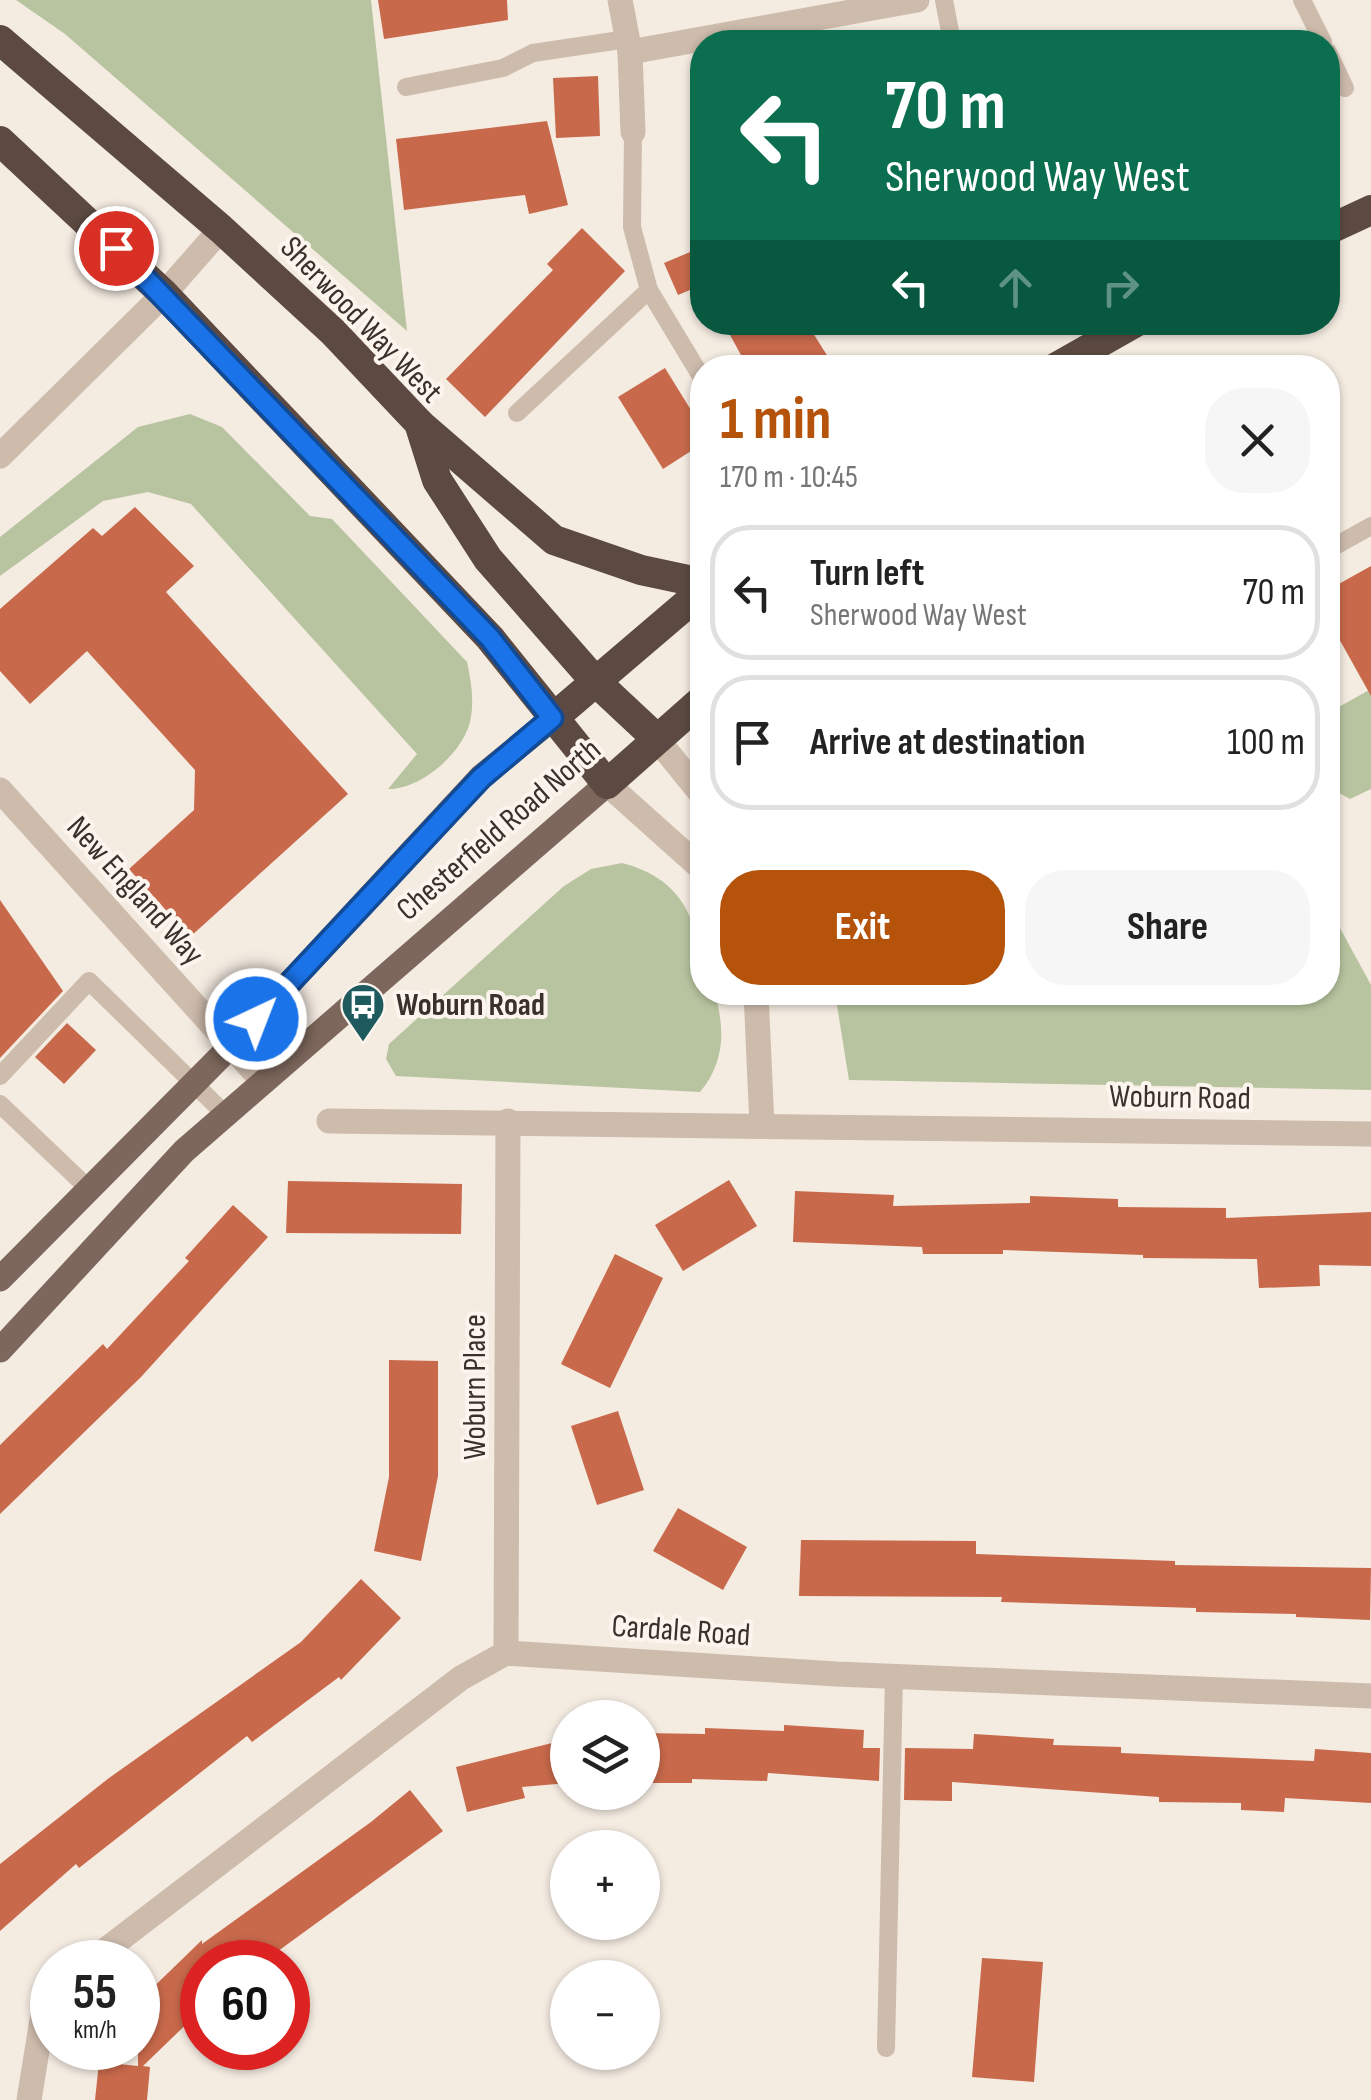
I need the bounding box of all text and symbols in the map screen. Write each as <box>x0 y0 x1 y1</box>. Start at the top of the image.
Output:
text: 70 m <box>885 65 1006 149</box>
icon: left <box>720 70 850 200</box>
text: Sherwood Way West <box>885 150 1190 205</box>
pin <box>74 206 159 291</box>
icon: arrive <box>89 221 144 276</box>
street label: Sherwood Way West <box>272 229 450 411</box>
icon: left <box>883 260 938 315</box>
icon: ahead <box>988 260 1043 315</box>
icon: right <box>1093 260 1148 315</box>
text: 1 min <box>720 384 832 456</box>
button: close <box>1205 388 1310 493</box>
text: 170 m · 10:45 <box>720 458 858 497</box>
text: Turn left <box>810 551 924 596</box>
icon: left <box>725 565 780 620</box>
text: 70 m <box>1243 570 1305 615</box>
text: Sherwood Way West <box>810 596 1027 635</box>
icon: arrive <box>725 715 780 770</box>
text: Arrive at destination <box>810 720 1085 765</box>
text: 100 m <box>1227 720 1305 765</box>
street label: Chesterfield Road North <box>389 731 609 929</box>
street label: New England Way <box>58 809 212 973</box>
button: Exit <box>720 870 1005 985</box>
button: Share <box>1025 870 1310 985</box>
position arrow <box>204 967 308 1071</box>
bus stop icon: Woburn Road <box>340 982 386 1043</box>
place label: Woburn Road <box>396 986 545 1025</box>
street label: Woburn Road <box>1109 1077 1251 1119</box>
street label: Woburn Place <box>456 1314 495 1460</box>
street label: Cardale Road <box>610 1607 752 1655</box>
map controls <box>550 1700 660 2070</box>
button: layers <box>550 1700 660 1810</box>
button: + <box>550 1830 660 1940</box>
speed limit sign: 60 <box>180 1940 310 2070</box>
button: − <box>550 1960 660 2070</box>
text: 55 <box>73 1963 117 2023</box>
text: km/h <box>73 2015 117 2046</box>

